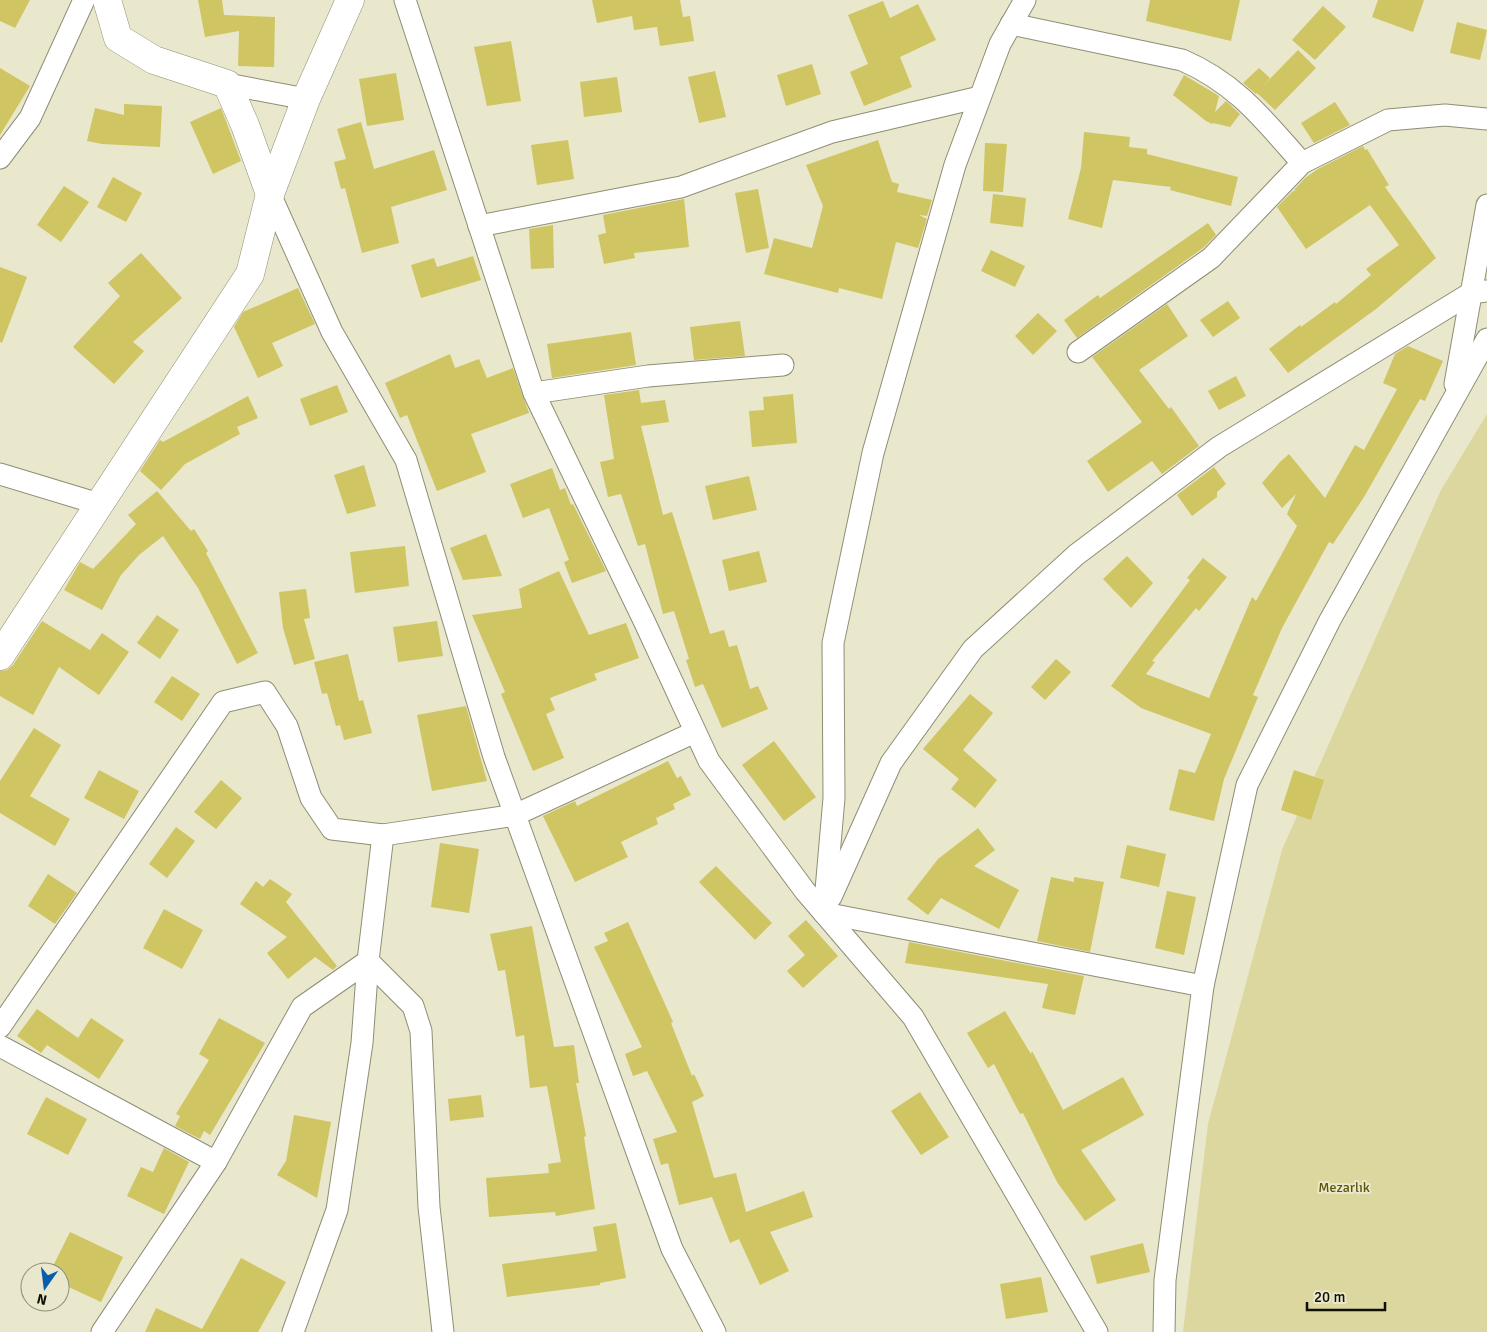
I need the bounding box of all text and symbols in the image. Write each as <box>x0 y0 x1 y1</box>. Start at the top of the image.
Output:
park label: Mezarlık <box>1318 1179 1370 1196</box>
north arrow <box>20 1262 70 1312</box>
scale bar <box>1307 1280 1384 1312</box>
text: 20 m <box>1314 1288 1345 1306</box>
text: N <box>35 1290 49 1309</box>

